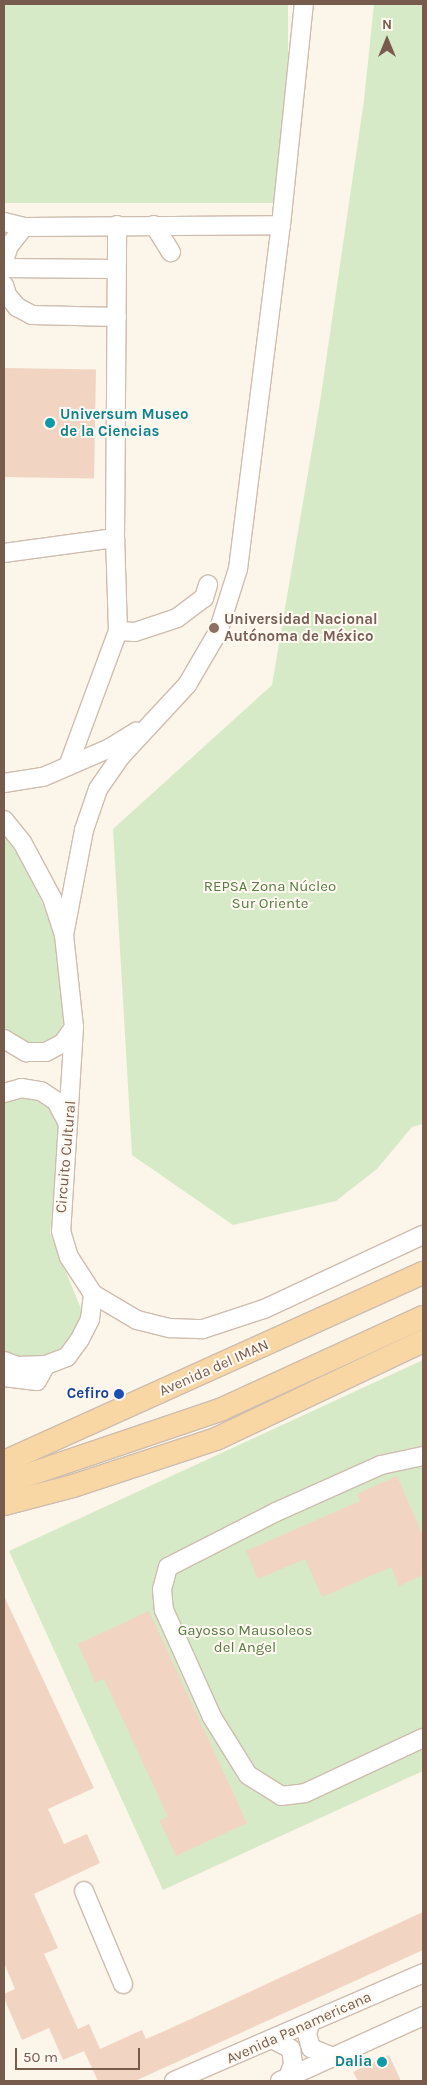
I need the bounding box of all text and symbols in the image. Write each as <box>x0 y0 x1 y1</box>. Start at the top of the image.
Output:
north arrow <box>362 15 412 65</box>
text: N <box>382 16 392 33</box>
place label: Universum Museo de la Ciencias <box>60 405 188 440</box>
marker: Universum Museo de la Ciencias <box>44 417 56 429</box>
place label: Universidad Nacional Autónoma de México <box>224 610 378 645</box>
marker: Universidad Nacional Autónoma de México <box>208 622 220 634</box>
park label: REPSA Zona Núcleo Sur Oriente <box>204 877 336 912</box>
street label: Circuito Cultural <box>52 1100 80 1214</box>
street label: Avenida del IMAN <box>156 1336 272 1400</box>
place label: Cefiro <box>67 1385 109 1403</box>
marker: Cefiro <box>113 1388 125 1400</box>
park label: Gayosso Mausoleos del Angel <box>178 1621 312 1656</box>
street label: Avenida Panamericana <box>224 1988 374 2068</box>
scale bar <box>18 2038 142 2070</box>
text: 50 m <box>23 2048 58 2066</box>
place label: Dalia <box>335 2053 372 2071</box>
marker: Dalia <box>376 2056 388 2068</box>

